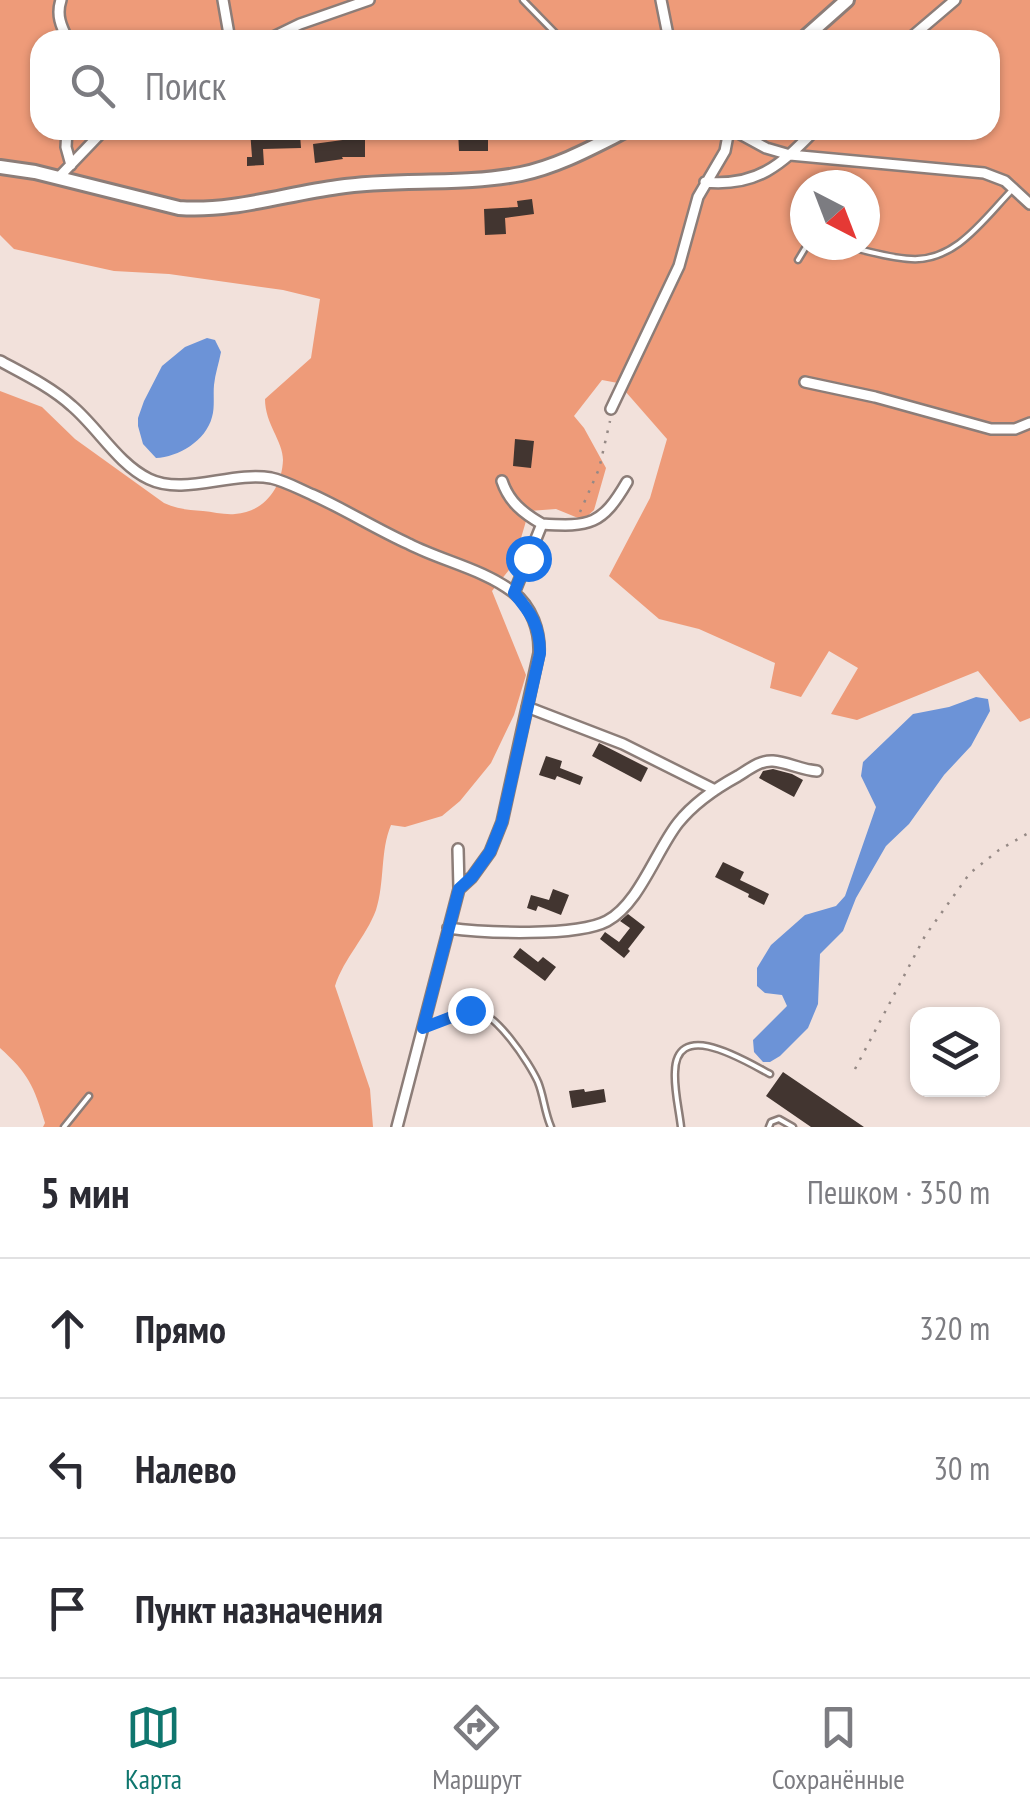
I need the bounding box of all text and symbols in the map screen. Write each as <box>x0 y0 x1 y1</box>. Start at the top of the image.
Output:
search box <box>30 30 1000 140</box>
icon: search <box>65 58 120 113</box>
text: Поиск <box>145 61 226 110</box>
north arrow <box>790 170 880 260</box>
route start <box>506 536 552 582</box>
route end <box>448 988 494 1034</box>
map controls <box>910 1007 1000 1097</box>
button: layers <box>910 1007 1000 1097</box>
text: 5 мин <box>40 1165 130 1220</box>
text: Пешком · 350 m <box>807 1171 990 1213</box>
icon: ahead <box>40 1301 95 1356</box>
text: Прямо <box>135 1304 226 1353</box>
text: 320 m <box>919 1307 990 1349</box>
icon: left <box>40 1441 95 1496</box>
text: Налево <box>135 1444 236 1493</box>
text: 30 m <box>934 1447 990 1489</box>
icon: arrive <box>40 1581 95 1636</box>
text: Пункт назначения <box>135 1584 383 1633</box>
tab: Карта <box>125 1700 182 1797</box>
tab: Маршрут <box>432 1700 522 1797</box>
tab: Сохранённые <box>772 1700 905 1797</box>

